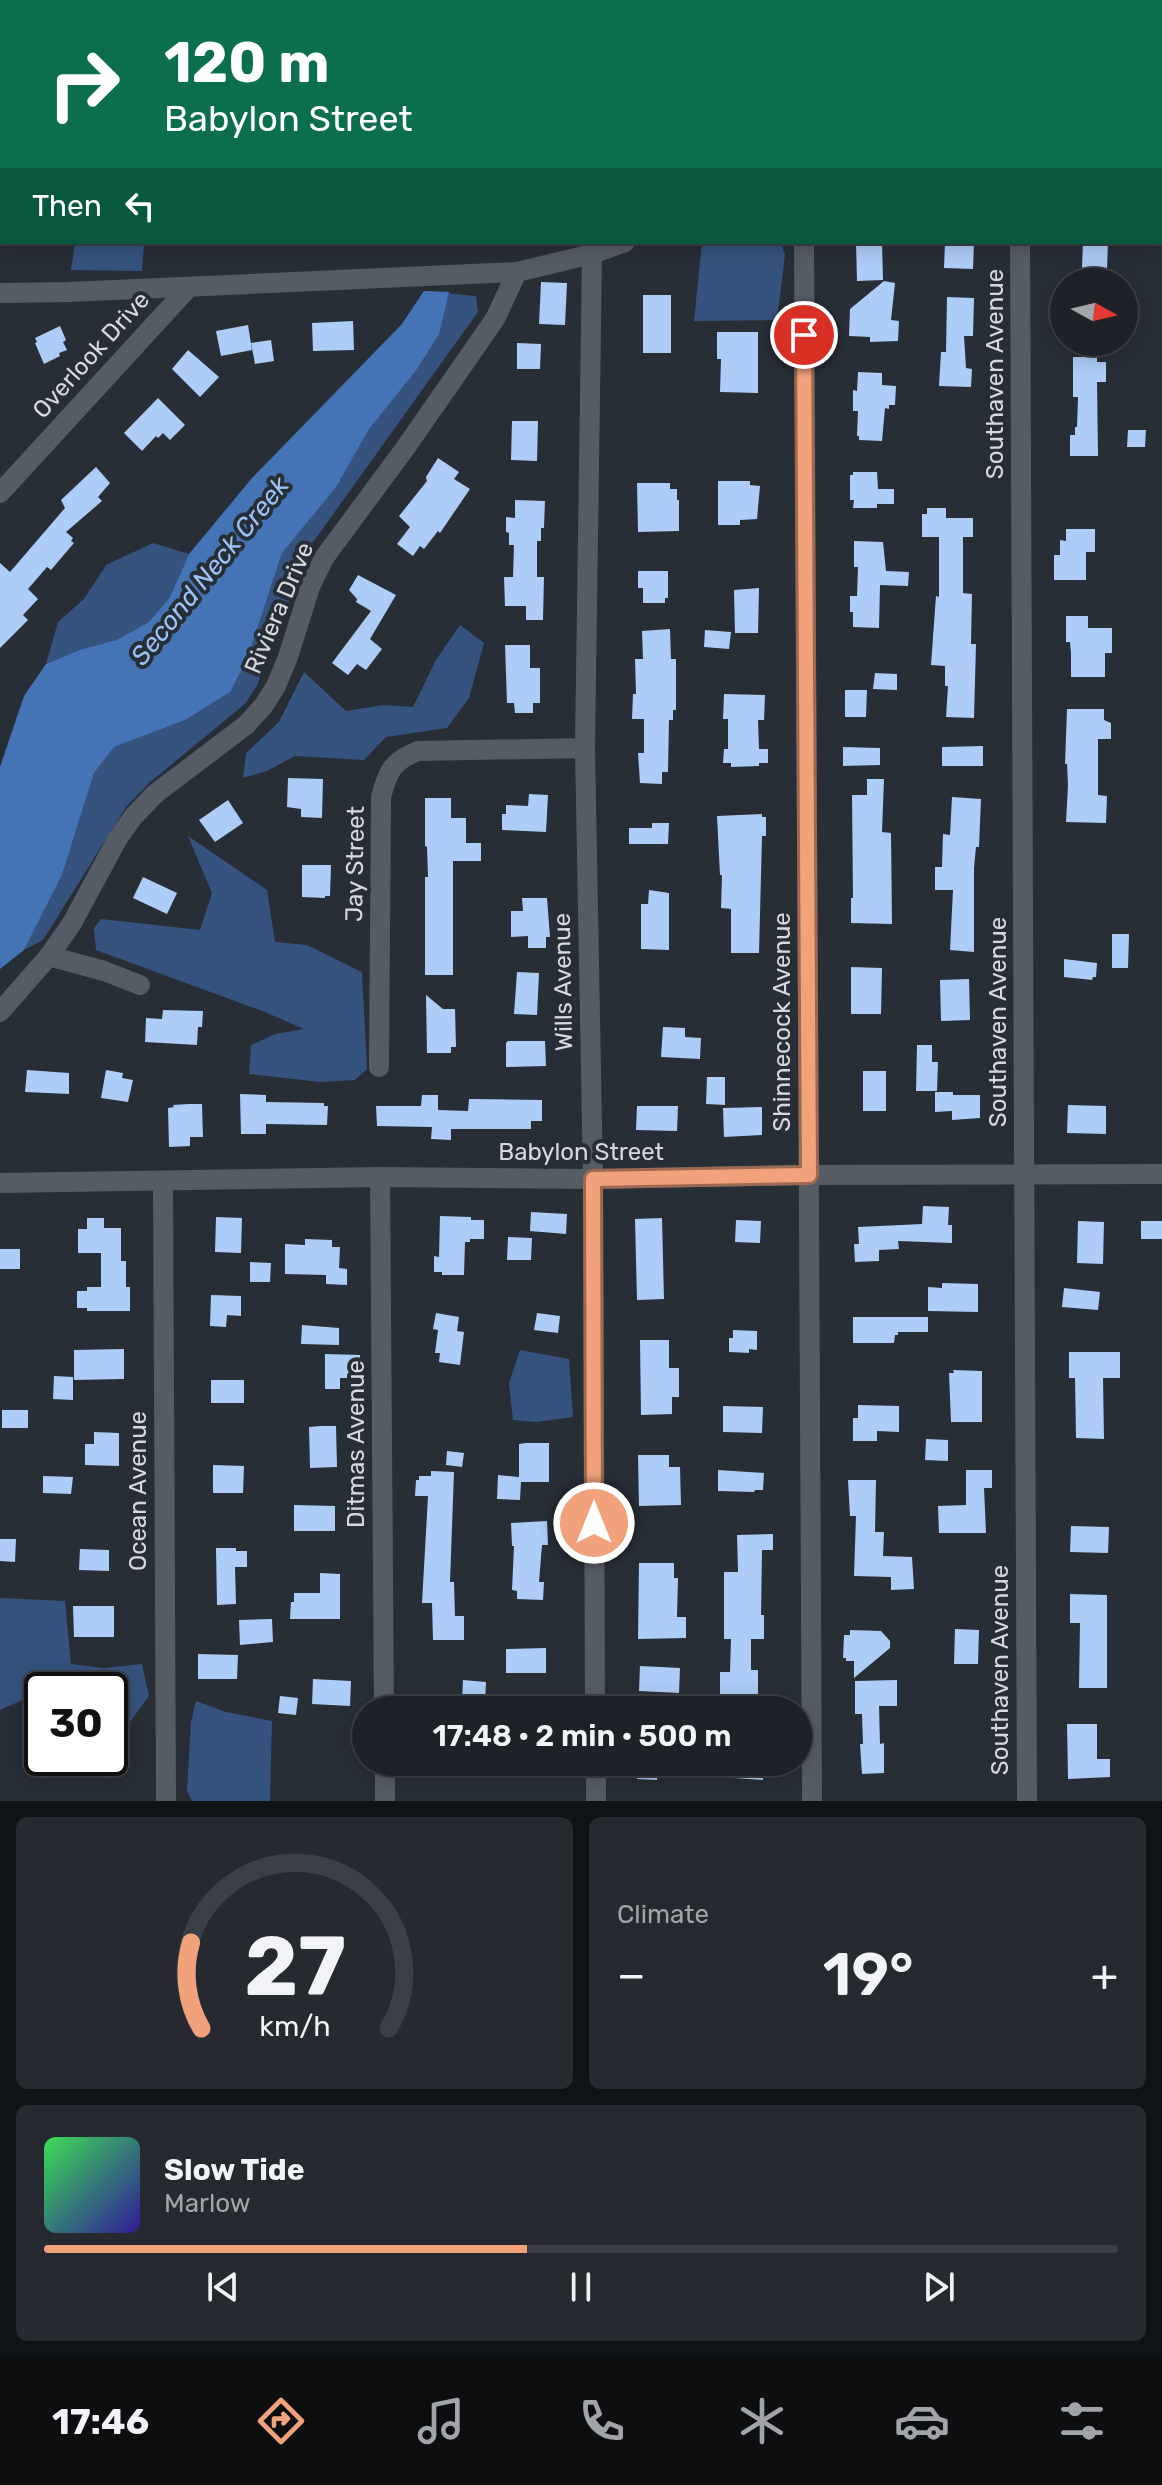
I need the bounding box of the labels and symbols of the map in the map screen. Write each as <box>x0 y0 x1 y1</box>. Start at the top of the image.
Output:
north arrow <box>1050 268 1138 356</box>
street label: Southaven Avenue <box>981 269 1009 479</box>
street label: Overlook Drive <box>27 286 155 424</box>
pin <box>770 301 838 369</box>
water label: Second Neck Creek <box>124 470 296 672</box>
street label: Riviera Drive <box>239 538 319 678</box>
street label: Jay Street <box>340 806 370 922</box>
street label: Shinnecock Avenue <box>768 912 796 1132</box>
street label: Wills Avenue <box>548 913 578 1051</box>
street label: Southaven Avenue <box>984 917 1012 1127</box>
street label: Babylon Street <box>498 1138 664 1166</box>
street label: Ditmas Avenue <box>342 1360 370 1528</box>
street label: Ocean Avenue <box>124 1411 152 1571</box>
position arrow <box>552 1481 636 1565</box>
street label: Southaven Avenue <box>986 1565 1014 1775</box>
speed limit sign: 30 <box>24 1672 128 1776</box>

